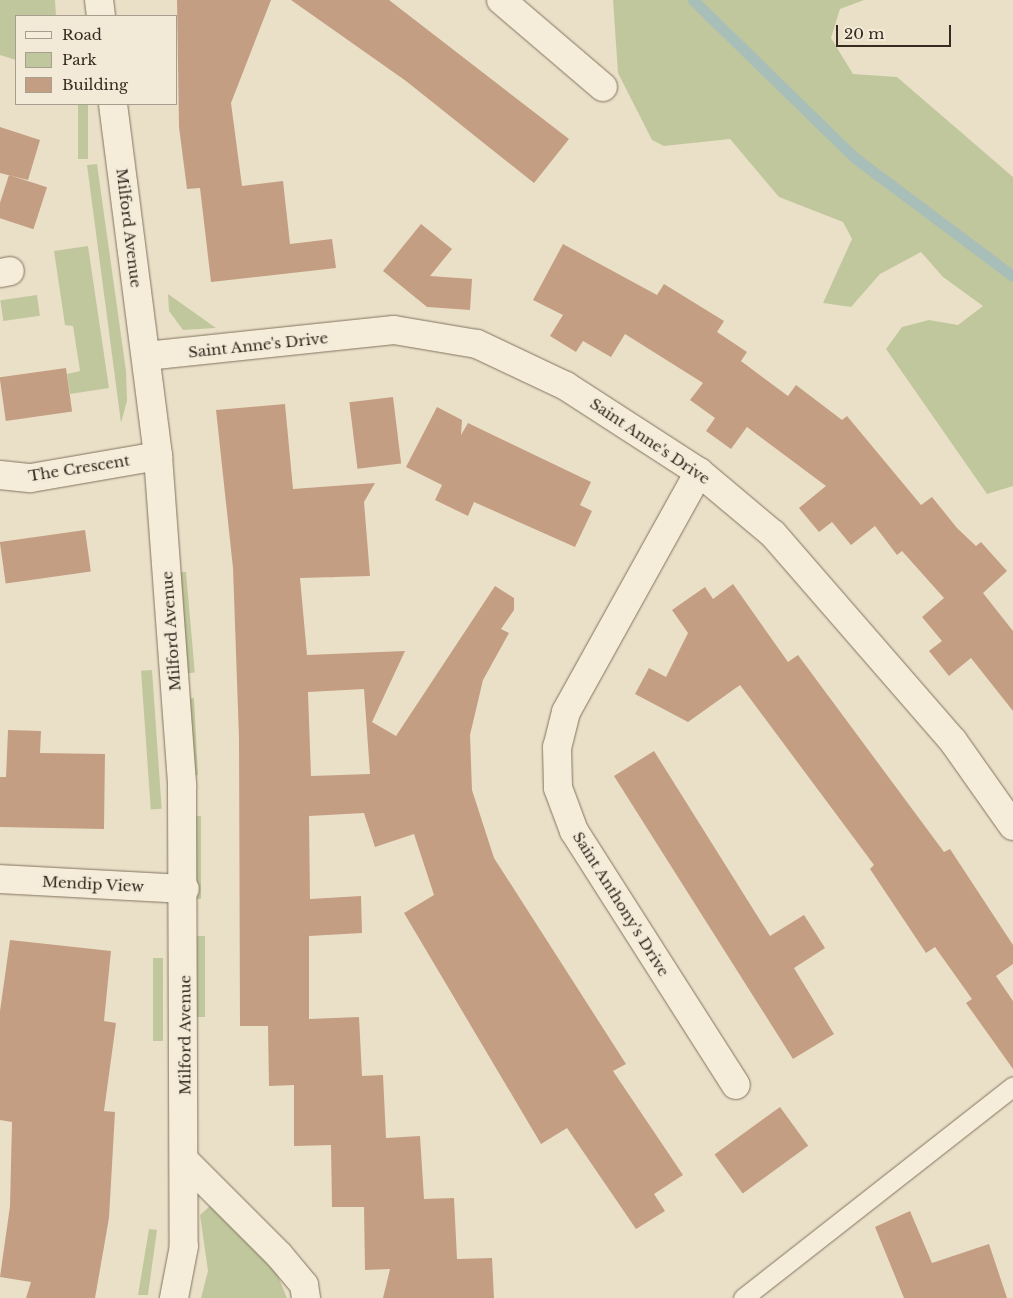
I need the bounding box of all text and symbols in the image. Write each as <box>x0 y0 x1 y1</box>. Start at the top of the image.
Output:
legend <box>15 15 178 105</box>
scale bar <box>838 15 953 47</box>
text: 20 m <box>844 24 884 43</box>
text: Road <box>62 25 102 44</box>
text: Park <box>62 50 97 69</box>
text: Building <box>62 75 128 94</box>
street label: Milford Avenue <box>113 167 145 289</box>
street label: Saint Anne's Drive <box>187 329 329 361</box>
street label: Saint Anne's Drive <box>586 394 714 488</box>
street label: The Crescent <box>27 451 131 485</box>
street label: Milford Avenue <box>158 570 184 692</box>
street label: Saint Anthony's Drive <box>569 828 673 980</box>
street label: Mendip View <box>41 872 145 896</box>
street label: Milford Avenue <box>176 975 194 1095</box>

